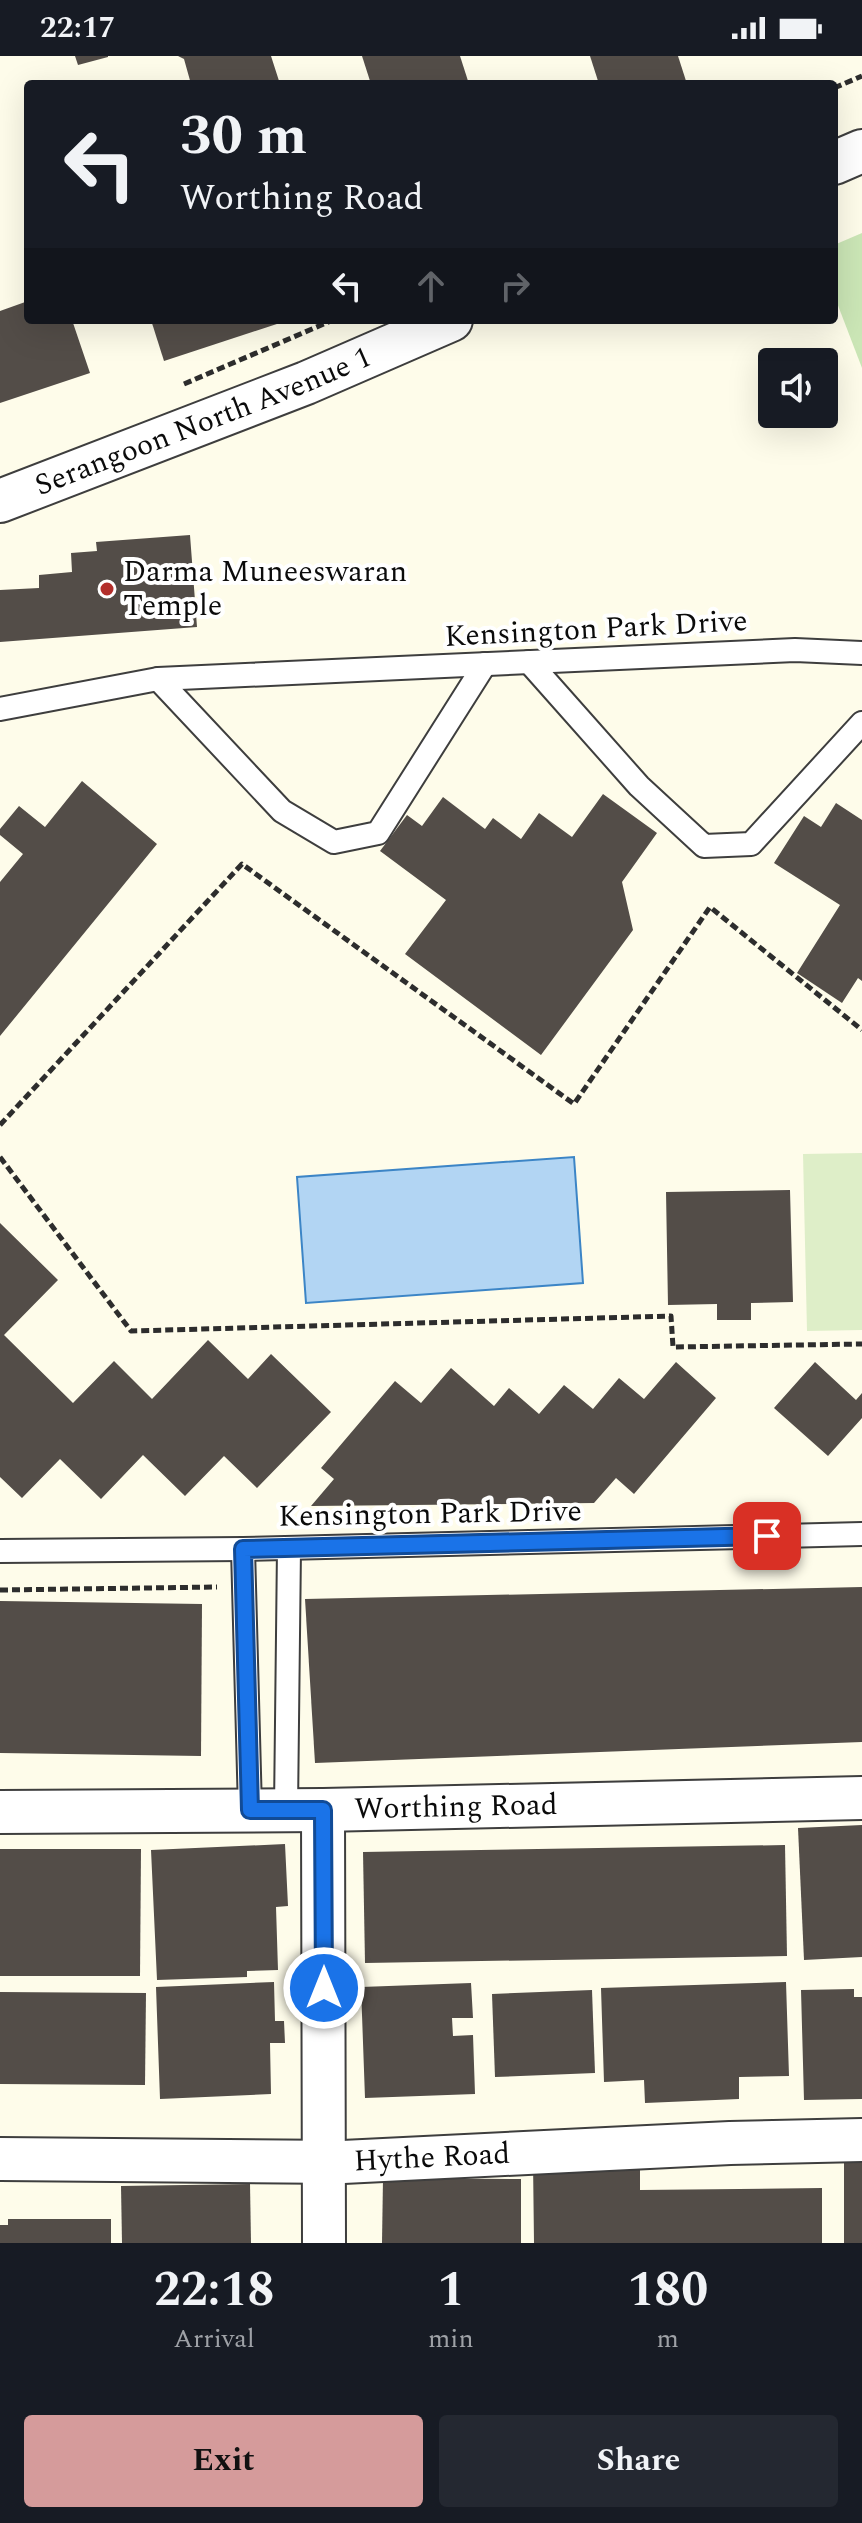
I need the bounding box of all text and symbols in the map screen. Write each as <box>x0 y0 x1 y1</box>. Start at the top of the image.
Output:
text: 22:17 <box>40 5 115 51</box>
text: 30 m <box>180 94 307 179</box>
icon: left <box>48 112 152 216</box>
text: Worthing Road <box>180 171 424 226</box>
icon: left <box>325 264 369 308</box>
icon: ahead <box>409 264 453 308</box>
icon: right <box>493 264 537 308</box>
street label: Serangoon North Avenue 1 <box>28 334 379 508</box>
map controls <box>758 348 838 428</box>
button: sound <box>758 348 838 428</box>
place label: Darma Muneeswaran Temple <box>123 549 407 629</box>
marker: Darma Muneeswaran Temple <box>98 580 116 598</box>
street label: Kensington Park Drive <box>443 598 749 660</box>
street label: Kensington Park Drive <box>278 1488 582 1540</box>
pin <box>733 1502 801 1570</box>
icon: arrive <box>745 1514 789 1558</box>
street label: Worthing Road <box>354 1782 558 1832</box>
position arrow <box>282 1946 366 2030</box>
street label: Hythe Road <box>353 2131 511 2184</box>
text: 22:18 <box>154 2254 274 2327</box>
text: 1 <box>437 2254 464 2327</box>
text: 180 <box>627 2254 708 2327</box>
text: Arrival <box>174 2319 255 2359</box>
text: min <box>428 2319 474 2359</box>
text: m <box>657 2319 679 2359</box>
button: Exit <box>24 2415 423 2507</box>
button: Share <box>439 2415 838 2507</box>

